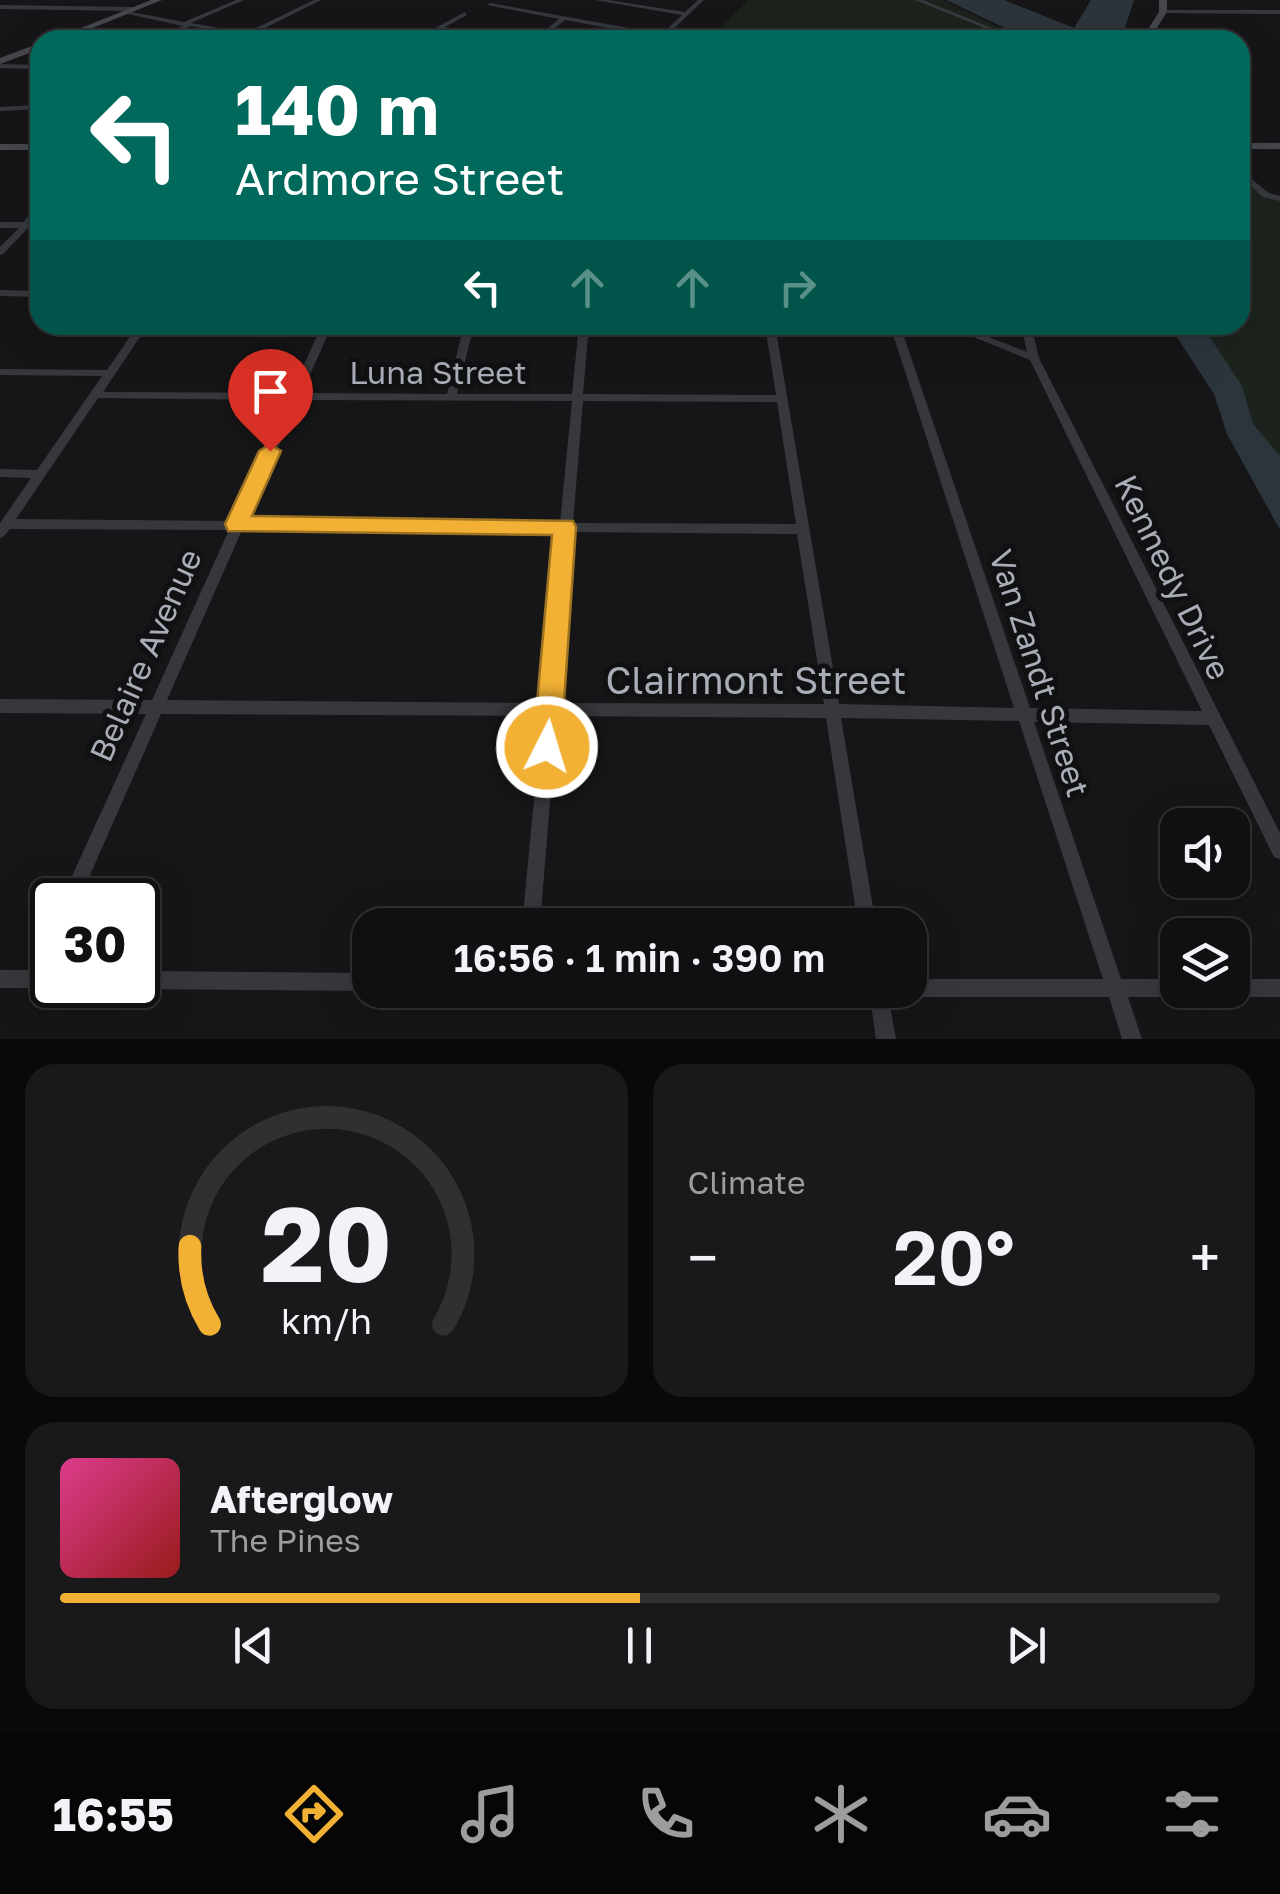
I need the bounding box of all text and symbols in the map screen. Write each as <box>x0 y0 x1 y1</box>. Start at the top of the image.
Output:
text: 140 m <box>235 66 439 150</box>
icon: left <box>70 70 200 200</box>
text: Ardmore Street <box>235 151 564 205</box>
icon: left <box>455 260 510 315</box>
icon: ahead <box>560 260 615 315</box>
icon: ahead <box>665 260 720 315</box>
icon: right <box>770 260 825 315</box>
pin <box>228 349 313 452</box>
street label: Luna Street <box>349 353 527 391</box>
icon: arrive <box>243 364 298 419</box>
street label: Kennedy Drive <box>1107 469 1239 685</box>
street label: Belaire Avenue <box>81 543 209 767</box>
street label: Van Zandt Street <box>982 545 1098 801</box>
street label: Clairmont Street <box>605 657 907 702</box>
position arrow <box>495 695 599 799</box>
map controls <box>1160 808 1250 1008</box>
button: sound <box>1160 808 1250 898</box>
speed limit sign: 30 <box>30 878 160 1008</box>
button: layers <box>1160 918 1250 1008</box>
text: 16:56 · 1 min · 390 m <box>454 935 825 980</box>
text: Climate <box>688 1163 806 1201</box>
text: 20 <box>261 1180 392 1305</box>
text: 20° <box>893 1211 1015 1302</box>
text: − <box>688 1224 718 1290</box>
text: + <box>1190 1224 1220 1290</box>
text: km/h <box>281 1299 372 1342</box>
text: Afterglow <box>210 1476 393 1521</box>
text: The Pines <box>210 1521 361 1559</box>
icon: previous <box>226 1618 281 1673</box>
icon: pause <box>612 1618 667 1673</box>
icon: next <box>999 1618 1054 1673</box>
icon: directions <box>279 1779 349 1849</box>
icon: music <box>455 1779 525 1849</box>
icon: phone <box>631 1779 701 1849</box>
icon: climate <box>806 1779 876 1849</box>
icon: car <box>982 1779 1052 1849</box>
icon: filters <box>1157 1779 1227 1849</box>
text: 16:55 <box>53 1787 174 1841</box>

